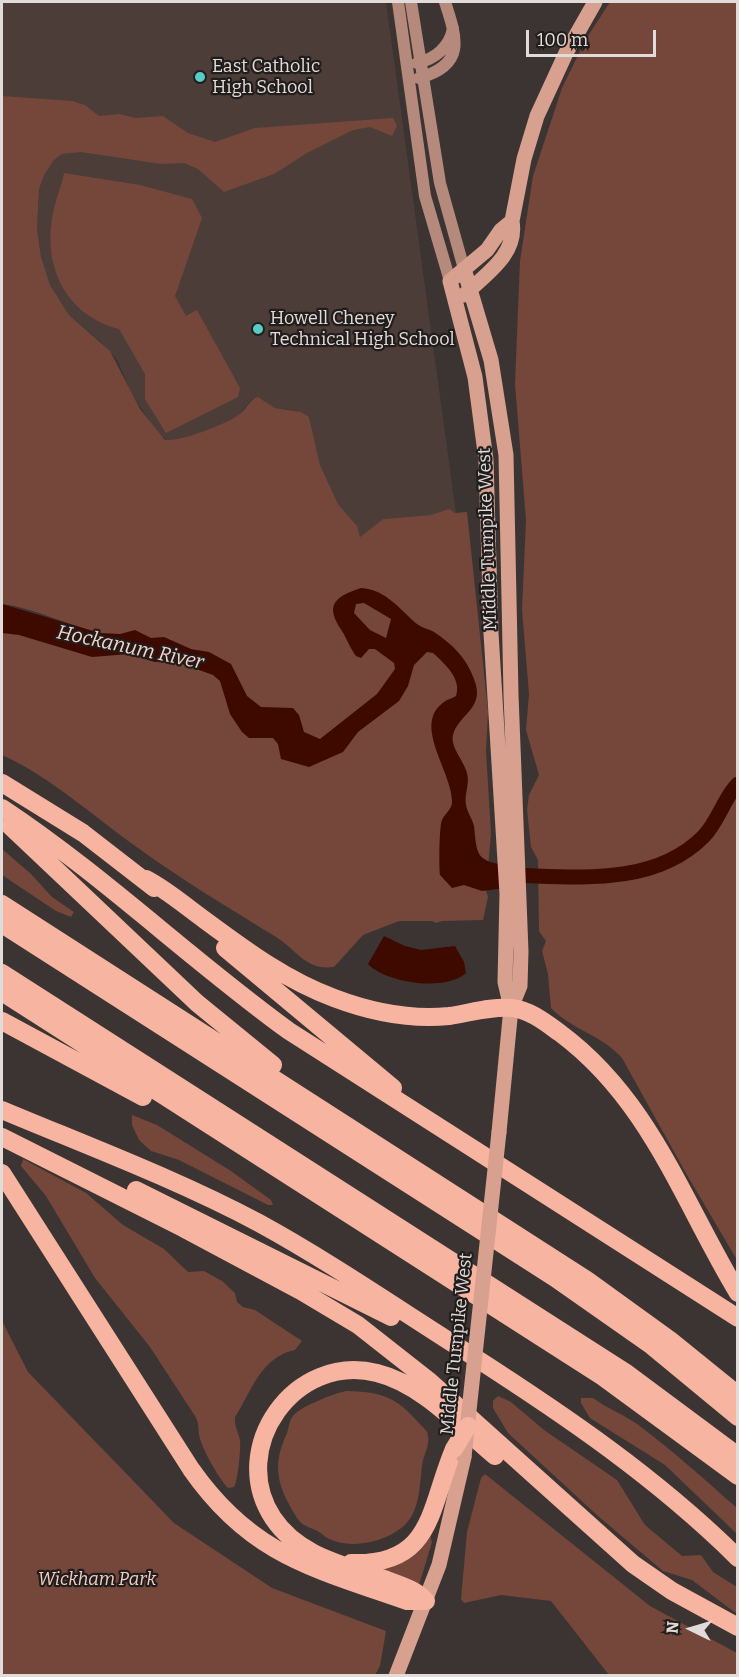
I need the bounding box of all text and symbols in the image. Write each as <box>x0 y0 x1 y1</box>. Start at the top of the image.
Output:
scale bar <box>529 18 660 56</box>
text: 100 m <box>537 29 588 51</box>
place label: East Catholic High School <box>212 56 320 98</box>
marker: East Catholic High School <box>193 70 207 84</box>
place label: Howell Cheney Technical High School <box>270 308 455 350</box>
marker: Howell Cheney Technical High School <box>251 322 265 336</box>
street label: Middle Turnpike West <box>474 447 502 631</box>
water label: Hockanum River <box>54 621 206 675</box>
street label: Middle Turnpike West <box>437 1252 477 1436</box>
park label: Wickham Park <box>38 1569 156 1591</box>
north arrow <box>661 1599 721 1659</box>
text: N <box>663 1620 683 1634</box>

